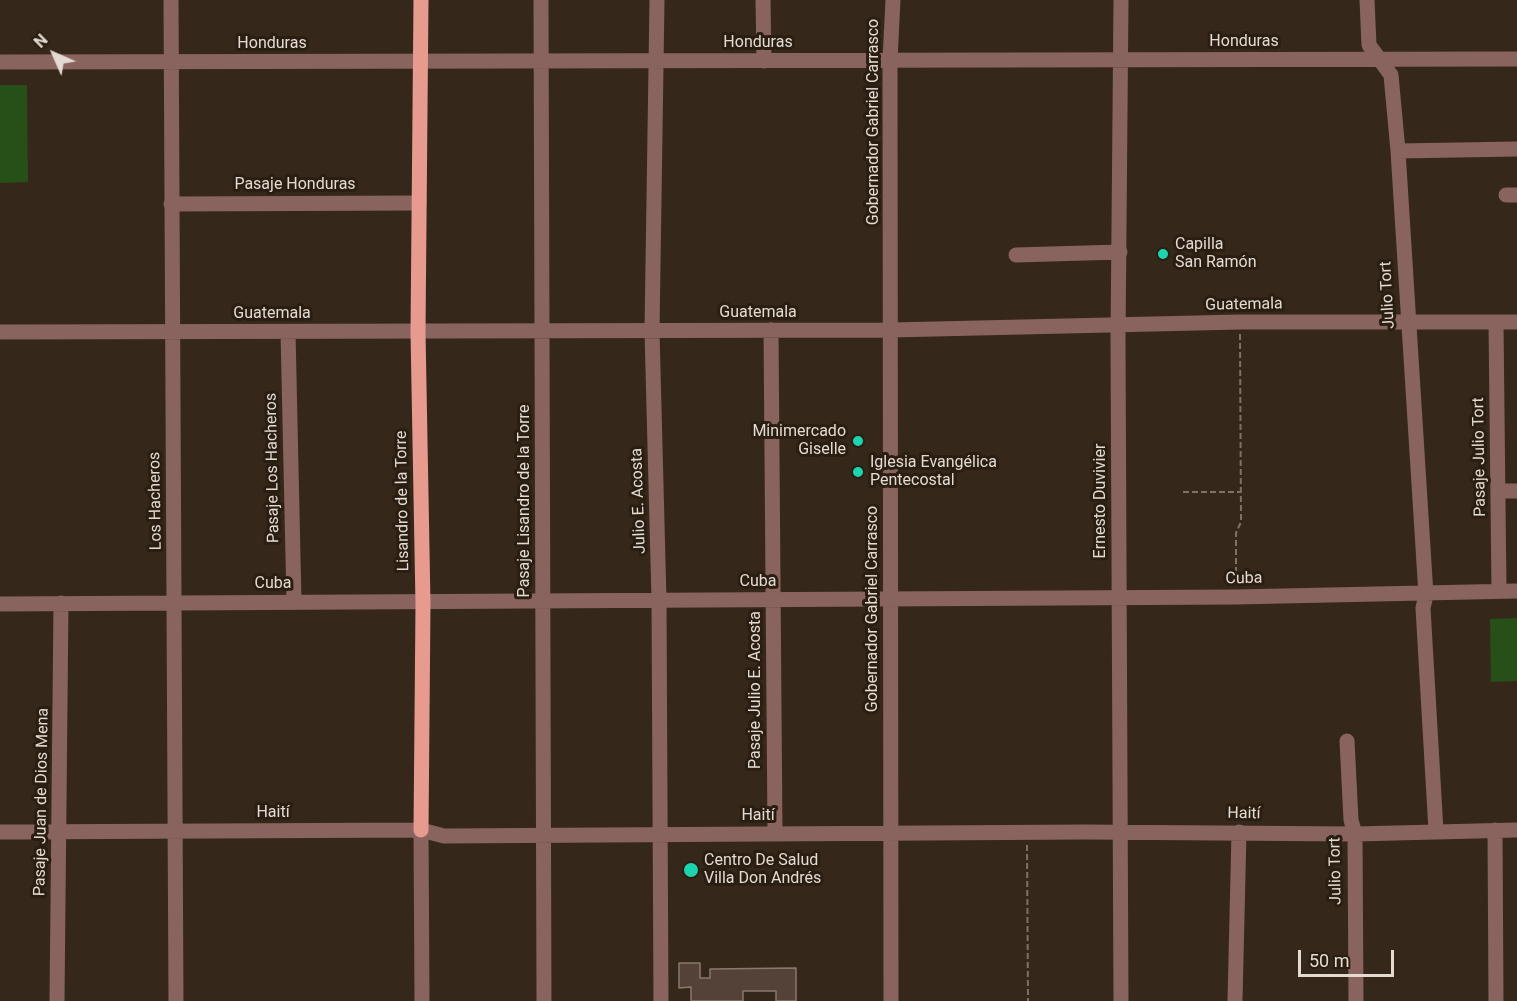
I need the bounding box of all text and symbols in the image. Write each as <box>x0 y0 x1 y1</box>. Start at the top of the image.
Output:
street label: Gobernador Gabriel Carrasco <box>864 19 884 225</box>
north arrow <box>24 24 84 84</box>
text: N <box>30 30 52 52</box>
street label: Honduras <box>1209 32 1279 52</box>
street label: Honduras <box>723 33 793 53</box>
street label: Honduras <box>237 34 307 54</box>
street label: Pasaje Honduras <box>234 175 356 195</box>
place label: Capilla San Ramón <box>1175 235 1257 273</box>
marker: Capilla San Ramón <box>1156 247 1170 261</box>
street label: Julio Tort <box>1377 261 1399 329</box>
street label: Guatemala <box>1205 295 1283 315</box>
street label: Guatemala <box>719 303 797 323</box>
street label: Guatemala <box>233 304 311 324</box>
street label: Pasaje Los Hacheros <box>262 393 284 543</box>
street label: Pasaje Julio Tort <box>1469 397 1491 517</box>
street label: Pasaje Lisandro de la Torre <box>515 405 535 597</box>
place label: Minimercado Giselle <box>752 422 846 460</box>
street label: Lisandro de la Torre <box>392 430 414 572</box>
marker: Minimercado Giselle <box>851 434 865 448</box>
street label: Ernesto Duvivier <box>1091 444 1111 558</box>
street label: Julio E. Acosta <box>628 448 650 554</box>
street label: Los Hacheros <box>146 452 166 550</box>
place label: Iglesia Evangélica Pentecostal <box>870 453 997 491</box>
marker: Iglesia Evangélica Pentecostal <box>851 465 865 479</box>
street label: Gobernador Gabriel Carrasco <box>863 506 883 712</box>
street label: Cuba <box>1225 569 1263 589</box>
street label: Cuba <box>740 572 776 592</box>
street label: Cuba <box>255 574 291 594</box>
street label: Pasaje Julio E. Acosta <box>746 611 766 769</box>
street label: Pasaje Juan de Dios Mena <box>31 708 53 896</box>
street label: Haití <box>256 803 290 823</box>
street label: Haití <box>1227 804 1261 824</box>
street label: Haití <box>741 806 775 826</box>
street label: Julio Tort <box>1326 837 1346 905</box>
place label: Centro De Salud Villa Don Andrés <box>704 851 821 889</box>
marker: Centro De Salud Villa Don Andrés <box>682 861 700 879</box>
scale bar <box>1301 938 1397 976</box>
text: 50 m <box>1309 950 1349 971</box>

